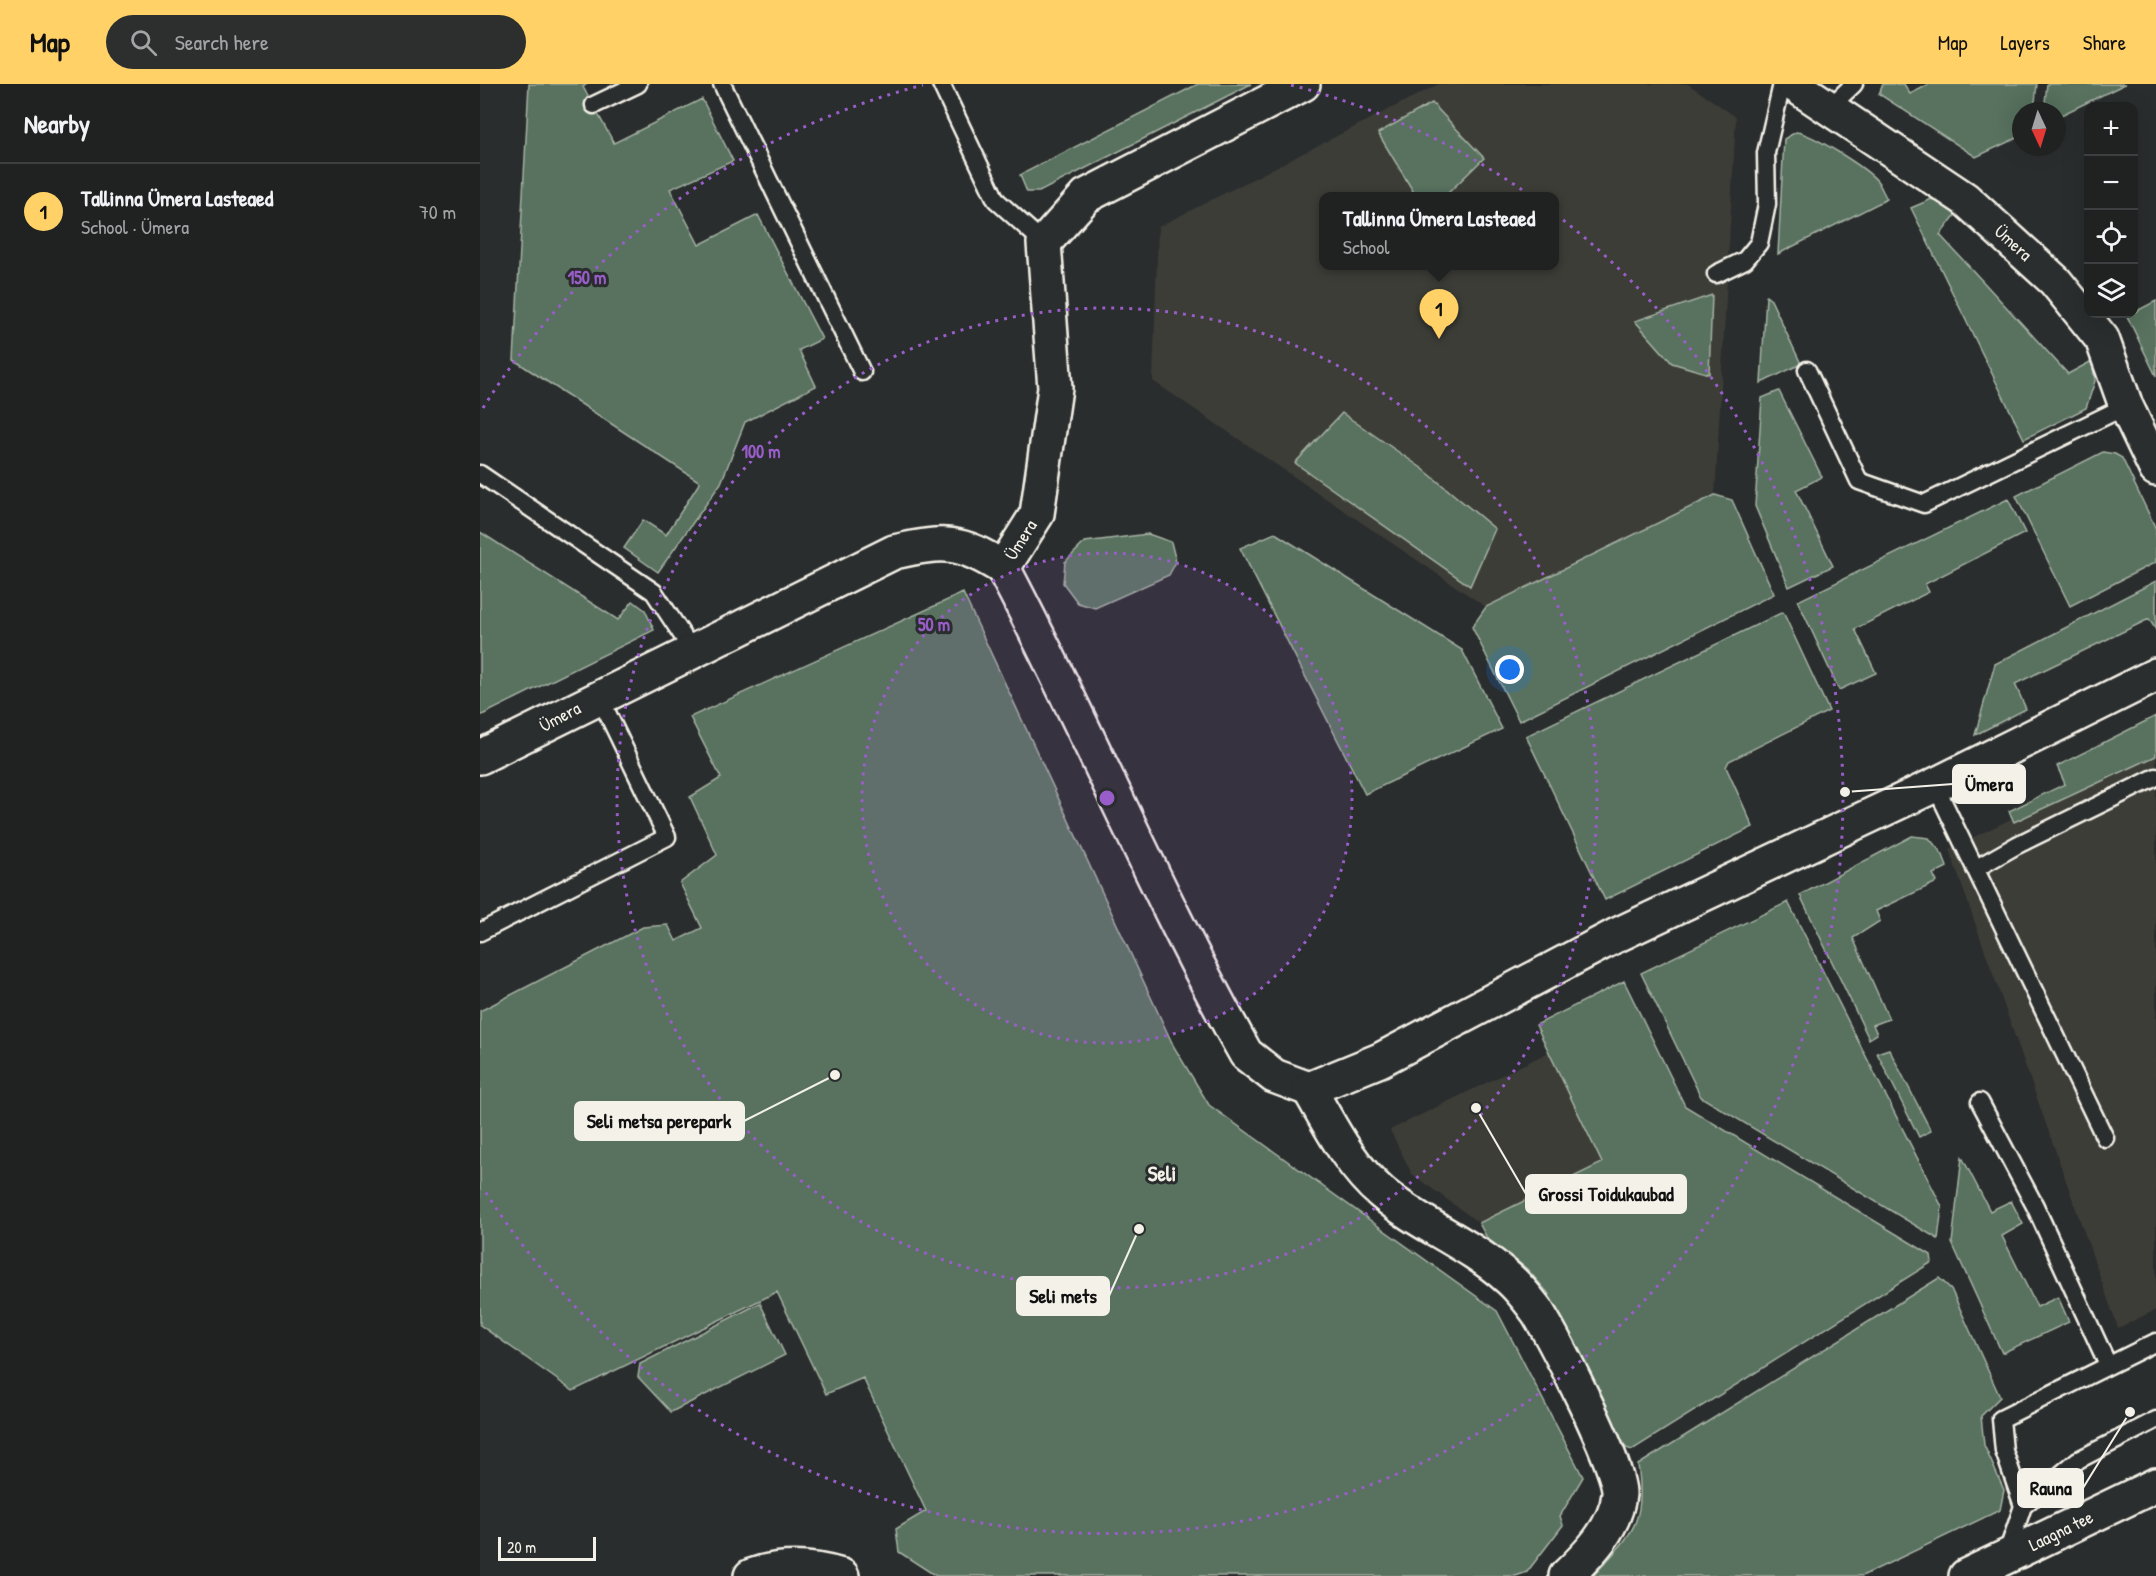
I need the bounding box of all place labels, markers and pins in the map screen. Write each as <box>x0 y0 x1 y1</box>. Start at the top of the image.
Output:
pin: 1 <box>1420 290 1458 339</box>
callout: Ümera <box>1953 765 2025 803</box>
centre of rings <box>1097 788 1117 808</box>
callout: Seli metsa perepark <box>575 1102 744 1140</box>
callout: Grossi Toidukaubad <box>1526 1175 1686 1213</box>
callout: Seli mets <box>1017 1277 1109 1315</box>
callout: Rauna <box>2018 1469 2083 1507</box>

